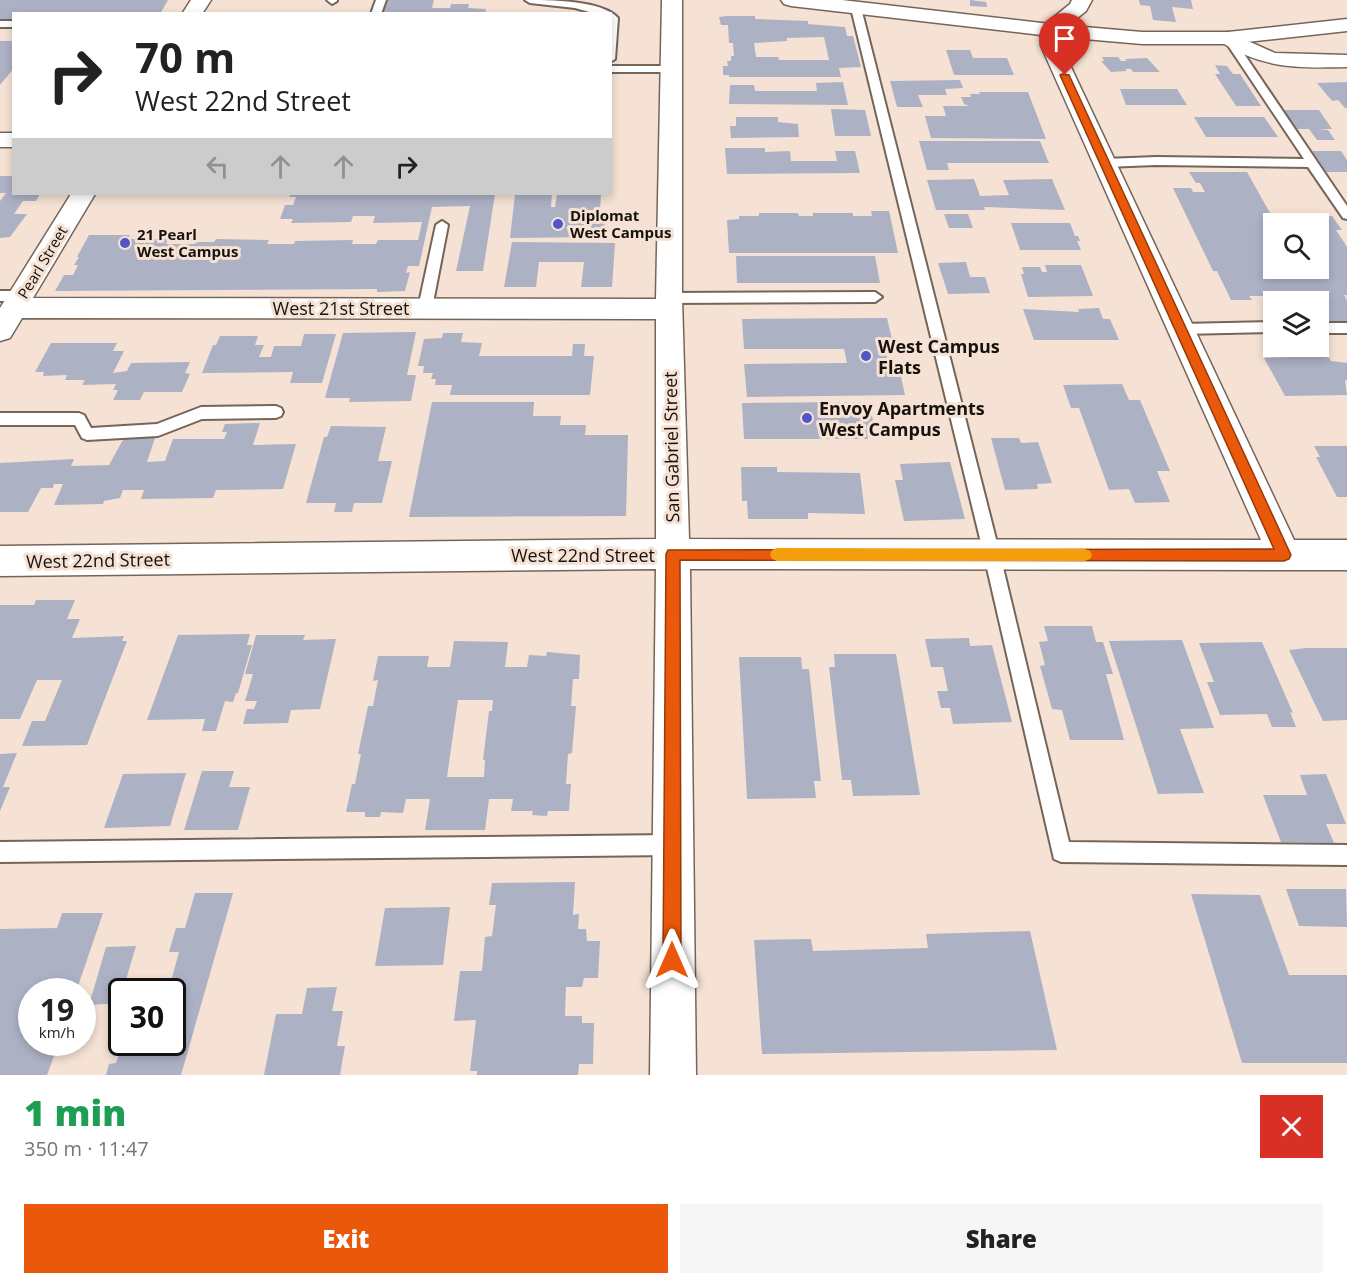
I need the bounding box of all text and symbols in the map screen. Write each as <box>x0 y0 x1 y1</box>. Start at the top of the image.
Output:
pin <box>1039 13 1090 75</box>
icon: arrive <box>1048 22 1081 55</box>
text: 70 m <box>135 28 235 85</box>
icon: right <box>36 36 114 114</box>
text: West 22nd Street <box>135 82 351 119</box>
icon: left <box>201 150 234 183</box>
icon: ahead <box>264 150 297 183</box>
icon: ahead <box>327 150 360 183</box>
icon: right <box>390 150 423 183</box>
place label: Diplomat West Campus <box>570 205 671 242</box>
map controls <box>1263 213 1329 357</box>
button: search <box>1263 213 1329 279</box>
marker: Diplomat West Campus <box>551 217 565 231</box>
street label: Pearl Street <box>12 222 72 302</box>
place label: 21 Pearl West Campus <box>137 224 238 261</box>
marker: 21 Pearl West Campus <box>118 236 132 250</box>
button: layers <box>1263 291 1329 357</box>
street label: West 21st Street <box>273 296 409 320</box>
place label: West Campus Flats <box>878 334 1000 379</box>
marker: West Campus Flats <box>859 349 873 363</box>
street label: San Gabriel Street <box>658 371 684 523</box>
place label: Envoy Apartments West Campus <box>819 396 985 441</box>
marker: Envoy Apartments West Campus <box>800 411 814 425</box>
street label: West 22nd Street <box>511 543 655 567</box>
street label: West 22nd Street <box>26 547 170 573</box>
position arrow <box>640 928 704 992</box>
speed limit sign: 30 <box>108 978 186 1056</box>
text: 19 <box>40 989 74 1030</box>
text: km/h <box>39 1022 75 1042</box>
text: 1 min <box>24 1088 126 1137</box>
button: close <box>1260 1095 1323 1158</box>
text: 350 m · 11:47 <box>24 1135 149 1162</box>
button: Exit <box>24 1204 668 1273</box>
button: Share <box>680 1204 1323 1273</box>

